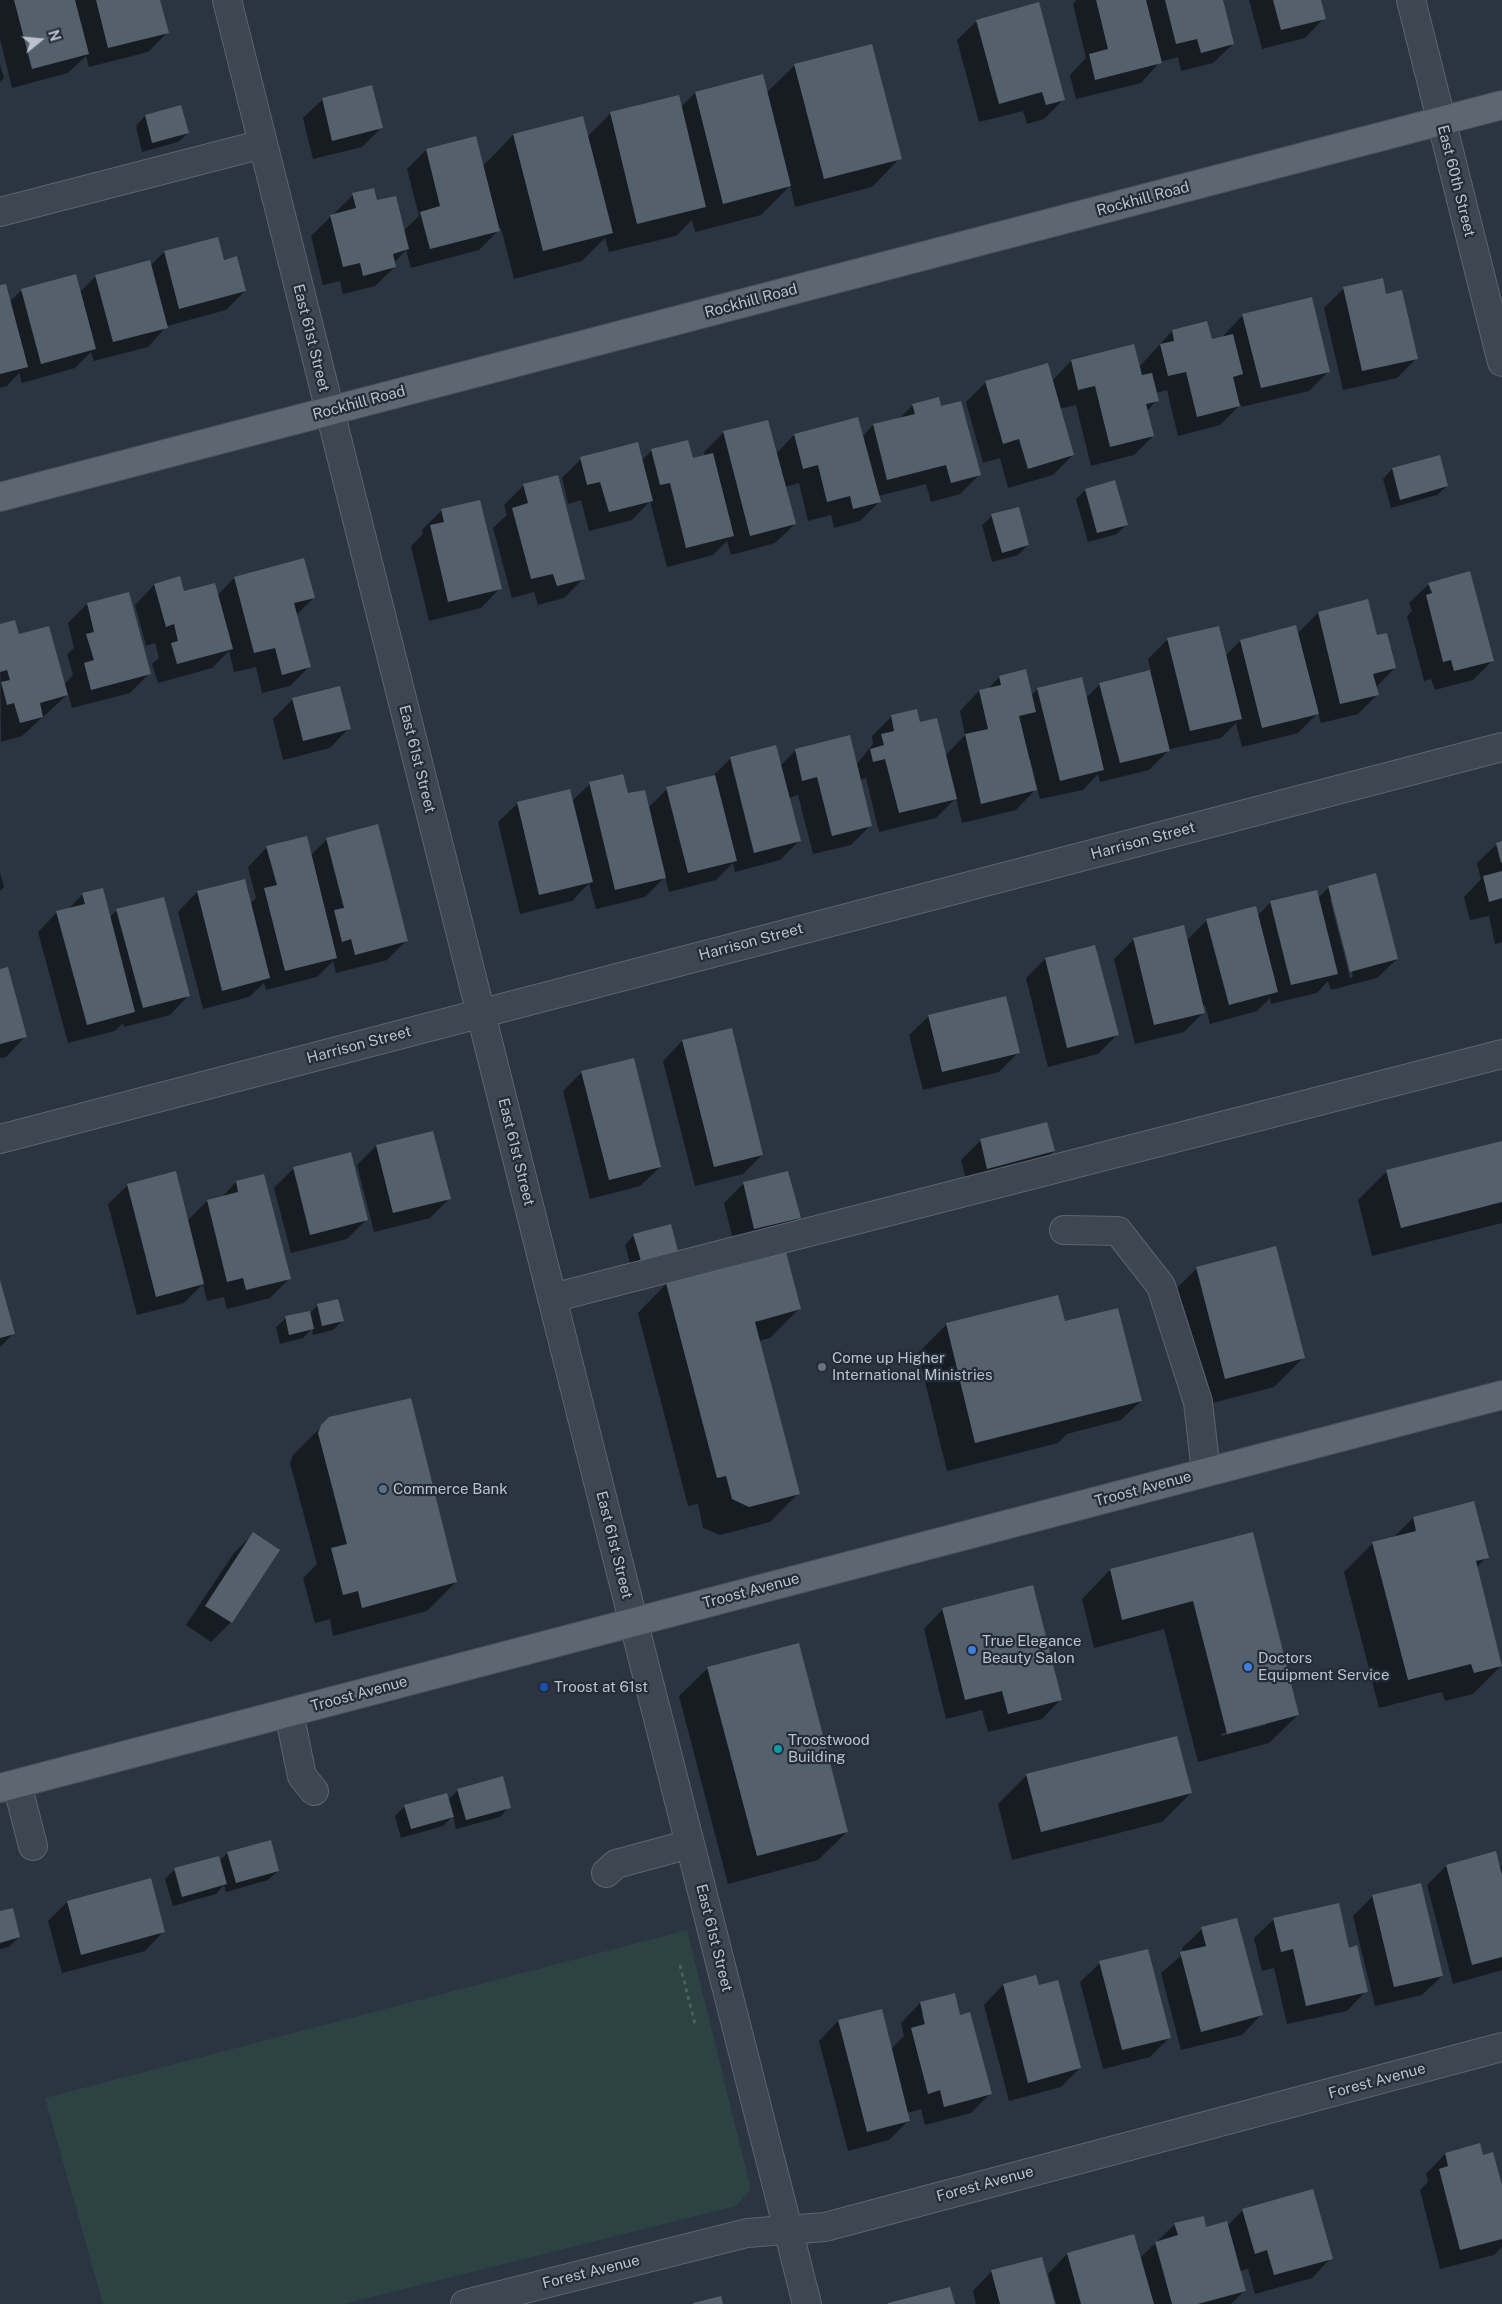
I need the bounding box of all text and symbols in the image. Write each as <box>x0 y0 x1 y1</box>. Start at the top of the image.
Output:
north arrow <box>15 15 65 65</box>
text: N <box>45 28 64 43</box>
street label: East 60th Street <box>1433 123 1479 239</box>
street label: Rockhill Road <box>1095 178 1191 220</box>
street label: Rockhill Road <box>703 280 799 322</box>
street label: East 61st Street <box>289 282 333 394</box>
street label: Rockhill Road <box>311 382 407 424</box>
street label: East 61st Street <box>395 703 439 815</box>
street label: Harrison Street <box>1089 818 1197 864</box>
street label: Harrison Street <box>697 919 805 965</box>
street label: Harrison Street <box>305 1022 413 1068</box>
street label: East 61st Street <box>494 1096 538 1208</box>
place label: Come up Higher International Ministries <box>832 1349 993 1384</box>
marker: Come up Higher International Ministries <box>816 1361 828 1373</box>
street label: Troost Avenue <box>1093 1467 1193 1511</box>
place label: Commerce Bank <box>393 1480 508 1498</box>
marker: Commerce Bank <box>377 1483 389 1495</box>
street label: East 61st Street <box>592 1489 636 1601</box>
street label: Troost Avenue <box>701 1569 801 1613</box>
place label: True Elegance Beauty Salon <box>982 1632 1082 1667</box>
marker: True Elegance Beauty Salon <box>966 1644 978 1656</box>
place label: Doctors Equipment Service <box>1258 1649 1389 1684</box>
marker: Doctors Equipment Service <box>1242 1661 1254 1673</box>
street label: Troost Avenue <box>309 1672 409 1716</box>
place label: Troost at 61st <box>554 1678 648 1696</box>
marker: Troost at 61st <box>538 1681 550 1693</box>
place label: Troostwood Building <box>788 1731 870 1766</box>
marker: Troostwood Building <box>772 1743 784 1755</box>
street label: East 61st Street <box>692 1882 736 1994</box>
street label: Forest Avenue <box>1326 2059 1428 2103</box>
street label: Forest Avenue <box>934 2162 1036 2206</box>
street label: Forest Avenue <box>540 2251 642 2293</box>

